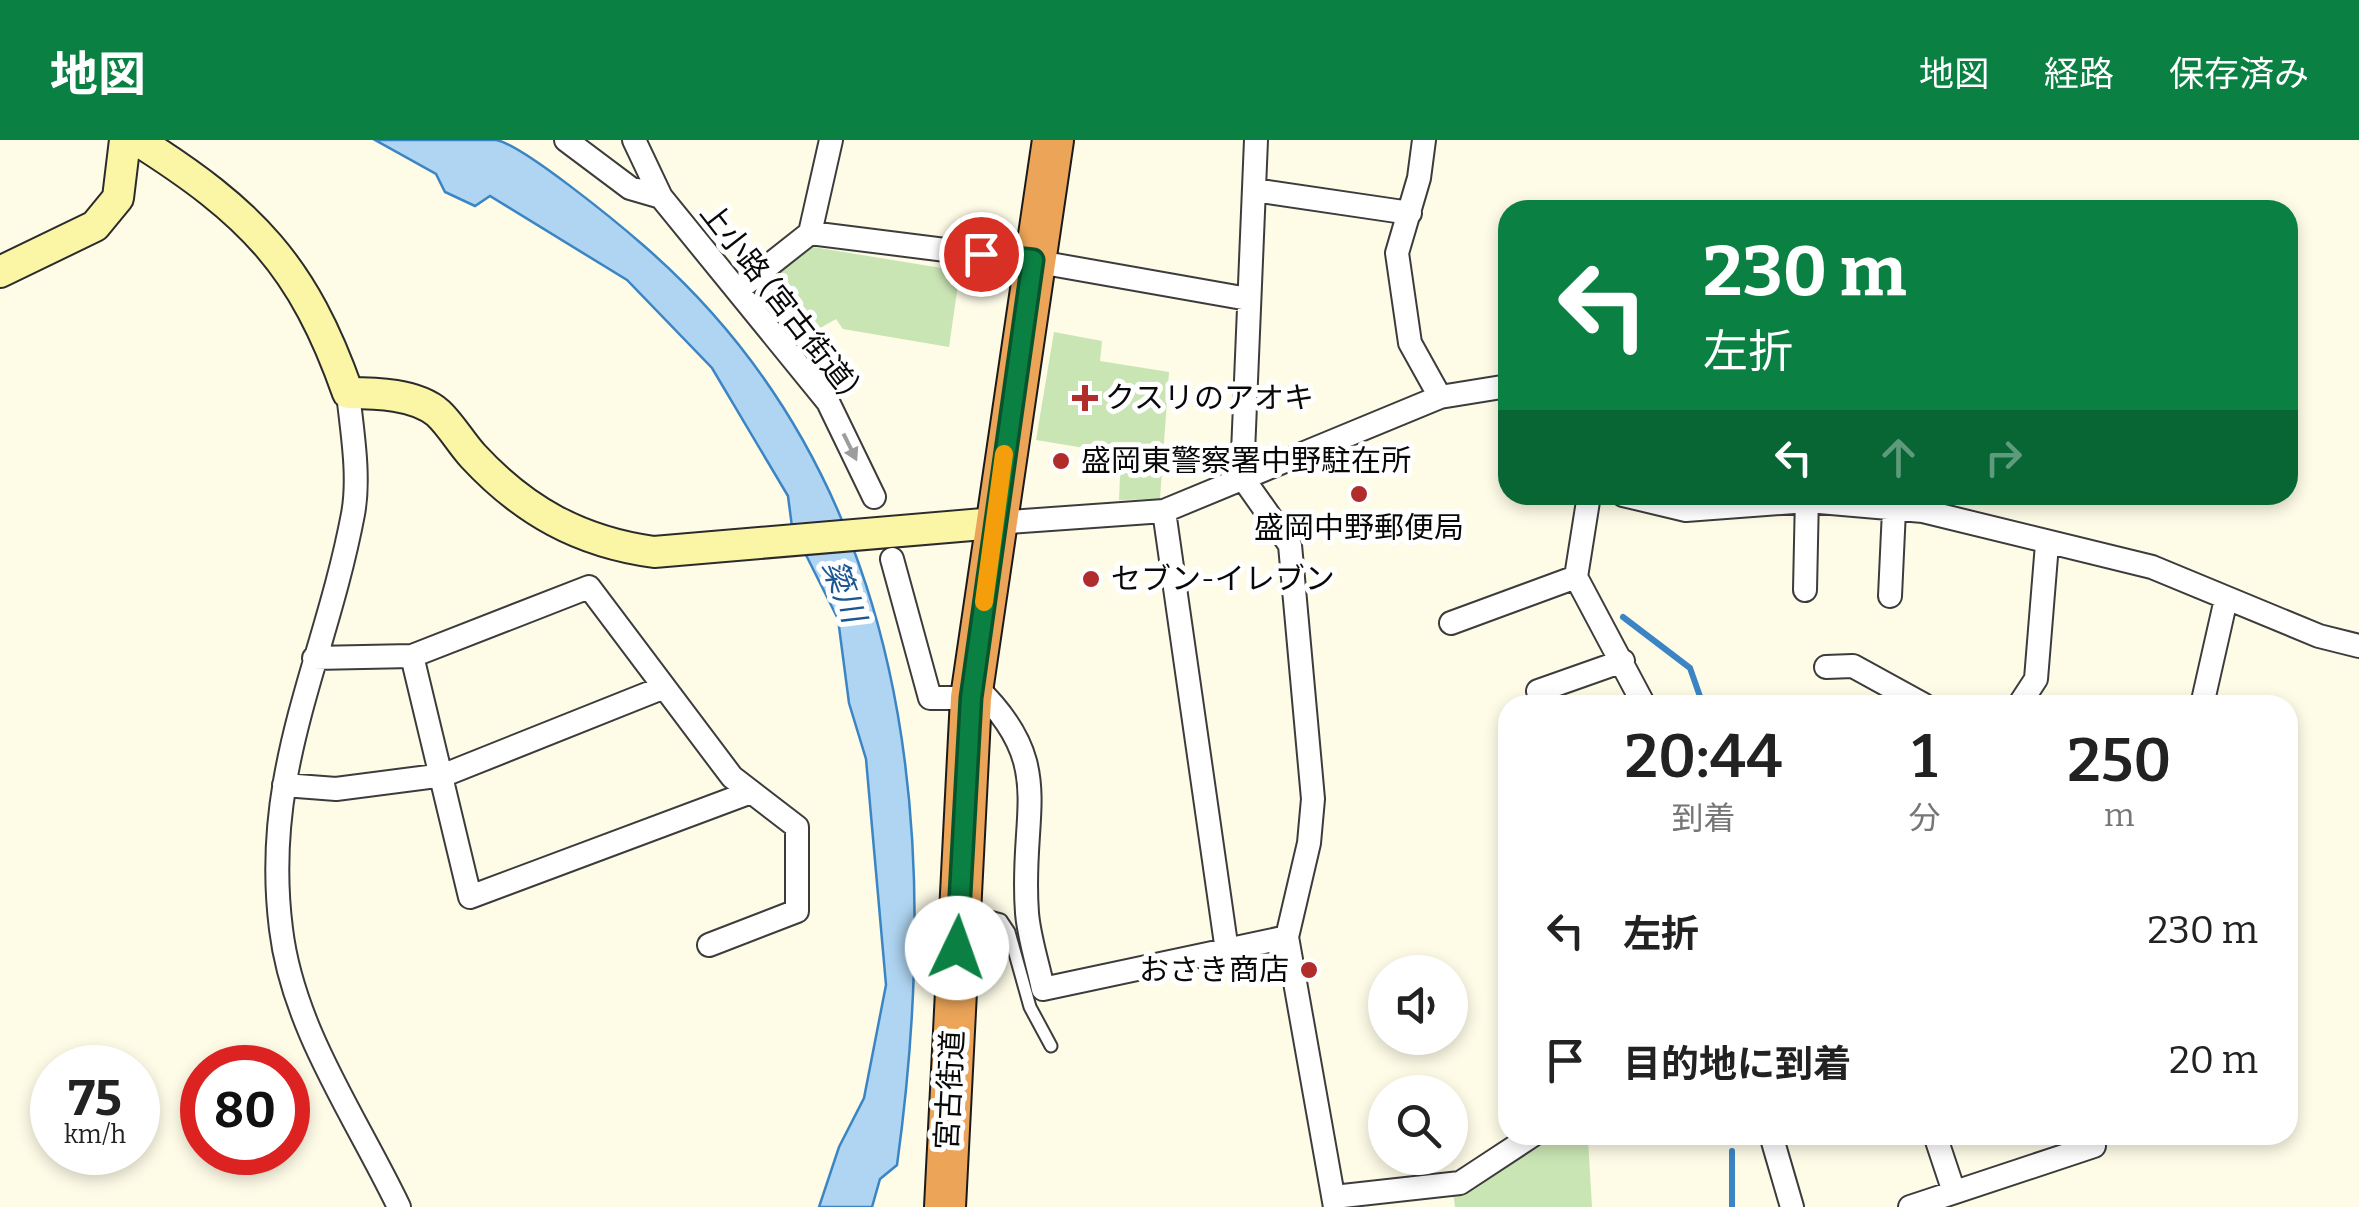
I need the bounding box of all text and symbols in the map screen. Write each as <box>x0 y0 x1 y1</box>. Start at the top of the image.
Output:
text: 地図 <box>50 46 146 104</box>
text: 地図 <box>1919 53 1989 95</box>
text: 経路 <box>2044 53 2114 95</box>
text: 保存済み <box>2169 53 2309 95</box>
street label: 上小路 (宮古街道) <box>693 196 865 402</box>
pin <box>939 212 1024 297</box>
icon: arrive <box>954 227 1009 282</box>
text: 230 m <box>1703 230 1907 314</box>
icon: left <box>1538 240 1668 370</box>
text: 左折 <box>1703 325 1793 379</box>
place label: クスリのアオキ <box>1105 380 1314 416</box>
marker: クスリのアオキ <box>1074 387 1096 409</box>
icon: left <box>1766 430 1821 485</box>
icon: ahead <box>1871 430 1926 485</box>
icon: right <box>1976 430 2031 485</box>
one-way arrow <box>841 433 858 462</box>
place label: 盛岡東警察署中野駐在所 <box>1081 443 1411 479</box>
marker: 盛岡東警察署中野駐在所 <box>1050 450 1072 472</box>
marker: 盛岡中野郵便局 <box>1348 483 1370 505</box>
place label: 盛岡中野郵便局 <box>1254 510 1464 546</box>
water label: 簗川 <box>815 554 874 630</box>
place label: セブン-イレブン <box>1111 561 1335 597</box>
marker: セブン-イレブン <box>1080 568 1102 590</box>
text: 20:44 <box>1624 721 1782 793</box>
text: 1 <box>1912 721 1937 793</box>
text: 250 <box>2067 725 2171 797</box>
text: m <box>2104 796 2135 834</box>
text: 到着 <box>1671 799 1735 837</box>
text: 分 <box>1909 799 1941 837</box>
position arrow <box>905 896 1009 1000</box>
icon: left <box>1538 903 1593 958</box>
text: 230 m <box>2147 907 2258 953</box>
text: 左折 <box>1623 911 1699 957</box>
place label: おさき商店 <box>1139 952 1289 988</box>
map controls <box>1368 955 1468 1175</box>
button: sound <box>1368 955 1468 1055</box>
marker: おさき商店 <box>1298 959 1320 981</box>
street label: 宮古街道 <box>929 1029 971 1151</box>
icon: arrive <box>1538 1033 1593 1088</box>
text: 20 m <box>2169 1037 2258 1083</box>
text: 目的地に到着 <box>1623 1041 1851 1087</box>
speed limit sign: 80 <box>180 1045 310 1175</box>
text: 75 <box>68 1068 122 1128</box>
button: search <box>1368 1075 1468 1175</box>
text: km/h <box>64 1120 126 1150</box>

